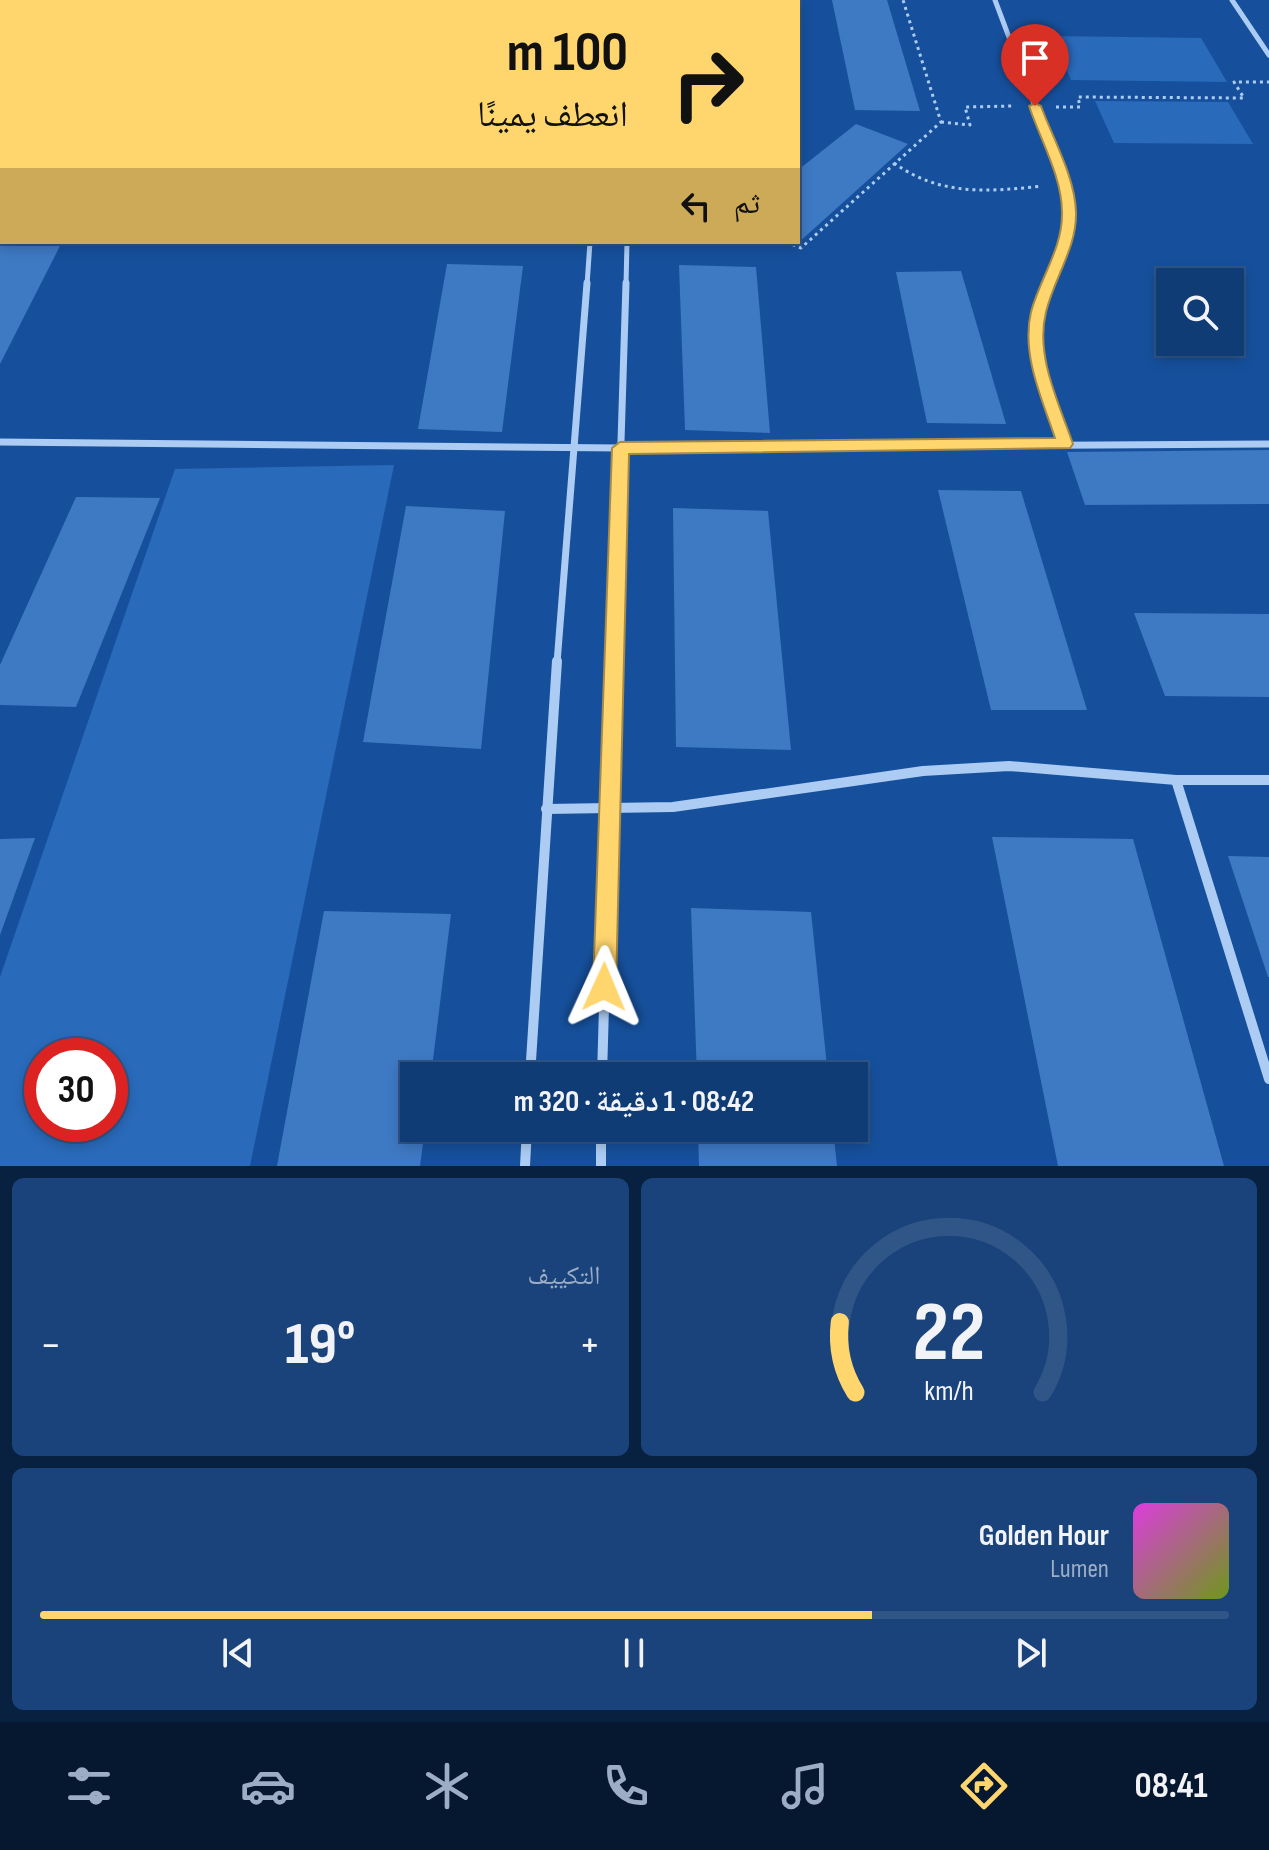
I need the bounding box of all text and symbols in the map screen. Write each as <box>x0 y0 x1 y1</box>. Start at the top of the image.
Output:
text: 100 m <box>507 20 628 87</box>
pin <box>1001 24 1069 106</box>
icon: right <box>656 32 760 136</box>
icon: arrive <box>1013 36 1057 80</box>
text: انعطف يمينًا <box>477 94 628 137</box>
icon: left <box>674 184 718 228</box>
text: ثم <box>734 186 760 222</box>
map controls <box>1156 268 1244 356</box>
button: search <box>1156 268 1244 356</box>
position arrow <box>562 945 646 1029</box>
speed limit sign: 30 <box>24 1038 128 1142</box>
text: 08:42 · 1 دقيقة · 320 m <box>514 1084 754 1120</box>
text: التكييف <box>528 1261 601 1292</box>
text: 22 <box>912 1284 985 1384</box>
text: 19° <box>285 1309 356 1381</box>
text: − <box>40 1319 62 1372</box>
text: + <box>579 1319 601 1372</box>
text: km/h <box>924 1374 973 1409</box>
text: Golden Hour <box>979 1518 1109 1554</box>
text: Lumen <box>1050 1554 1109 1585</box>
icon: previous <box>216 1631 260 1675</box>
icon: pause <box>612 1631 656 1675</box>
icon: next <box>1009 1631 1053 1675</box>
icon: filters <box>61 1758 117 1814</box>
icon: car <box>240 1758 296 1814</box>
icon: climate <box>419 1758 475 1814</box>
icon: phone <box>598 1758 654 1814</box>
icon: music <box>777 1758 833 1814</box>
icon: directions <box>956 1758 1012 1814</box>
text: 08:41 <box>1135 1765 1208 1808</box>

